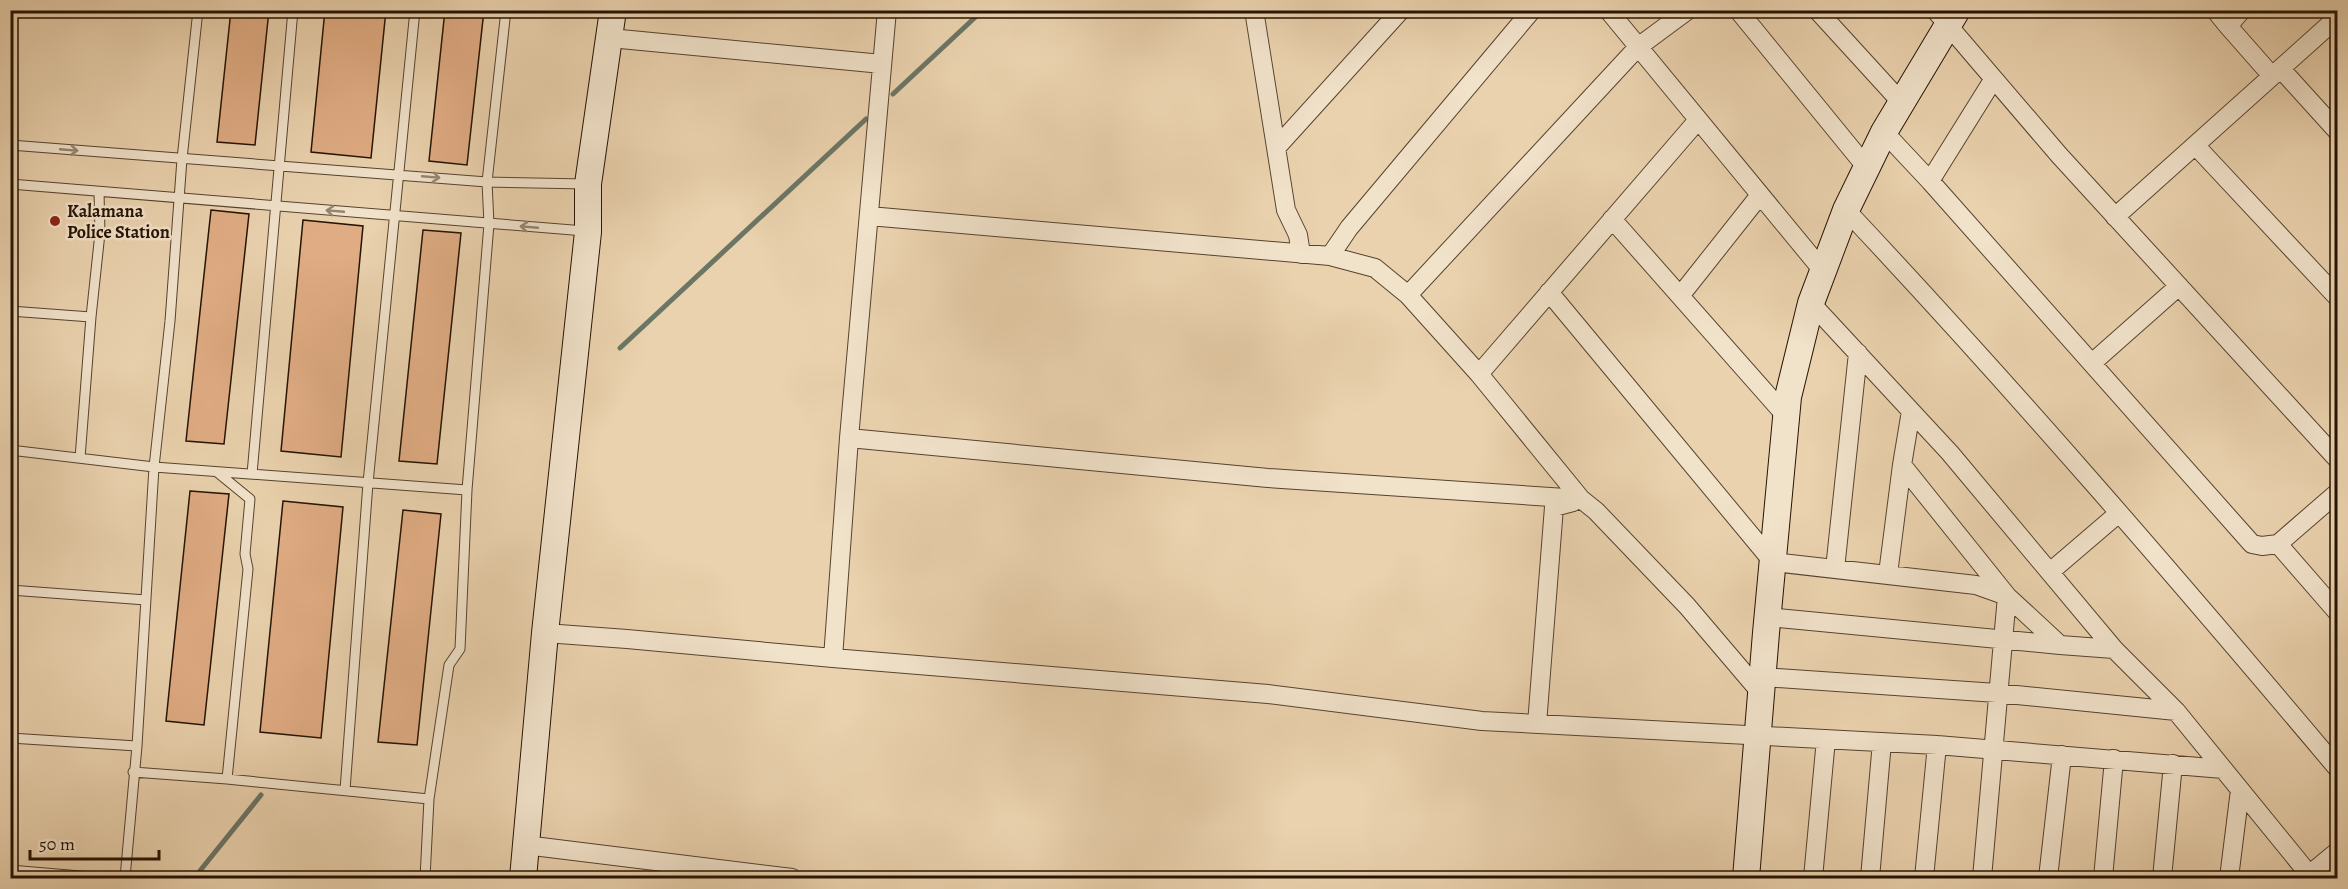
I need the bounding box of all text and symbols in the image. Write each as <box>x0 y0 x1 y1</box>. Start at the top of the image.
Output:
one-way arrow <box>58 145 78 156</box>
one-way arrow <box>420 172 440 183</box>
place label: Kalamana Police Station <box>67 199 170 244</box>
one-way arrow <box>326 205 346 216</box>
marker: Kalamana Police Station <box>48 214 62 228</box>
one-way arrow <box>520 221 540 232</box>
scale bar <box>30 823 159 861</box>
text: 50 m <box>39 832 75 856</box>

